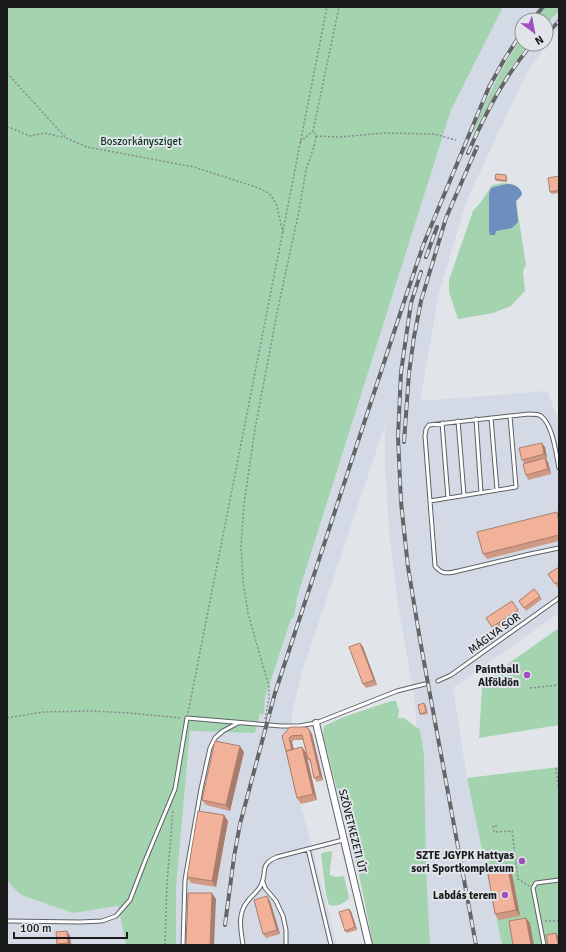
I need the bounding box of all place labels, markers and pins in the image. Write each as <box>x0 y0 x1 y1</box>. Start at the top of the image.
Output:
place label: Paintball Alföldön <box>475 663 520 689</box>
marker: Paintball Alföldön <box>522 670 532 680</box>
place label: SZTE JGYPK Hattyas sori Sportkomplexum <box>411 849 514 875</box>
marker: SZTE JGYPK Hattyas sori Sportkomplexum <box>517 856 527 866</box>
place label: Labdás terem <box>433 889 497 902</box>
marker: Labdás terem <box>500 890 510 900</box>

